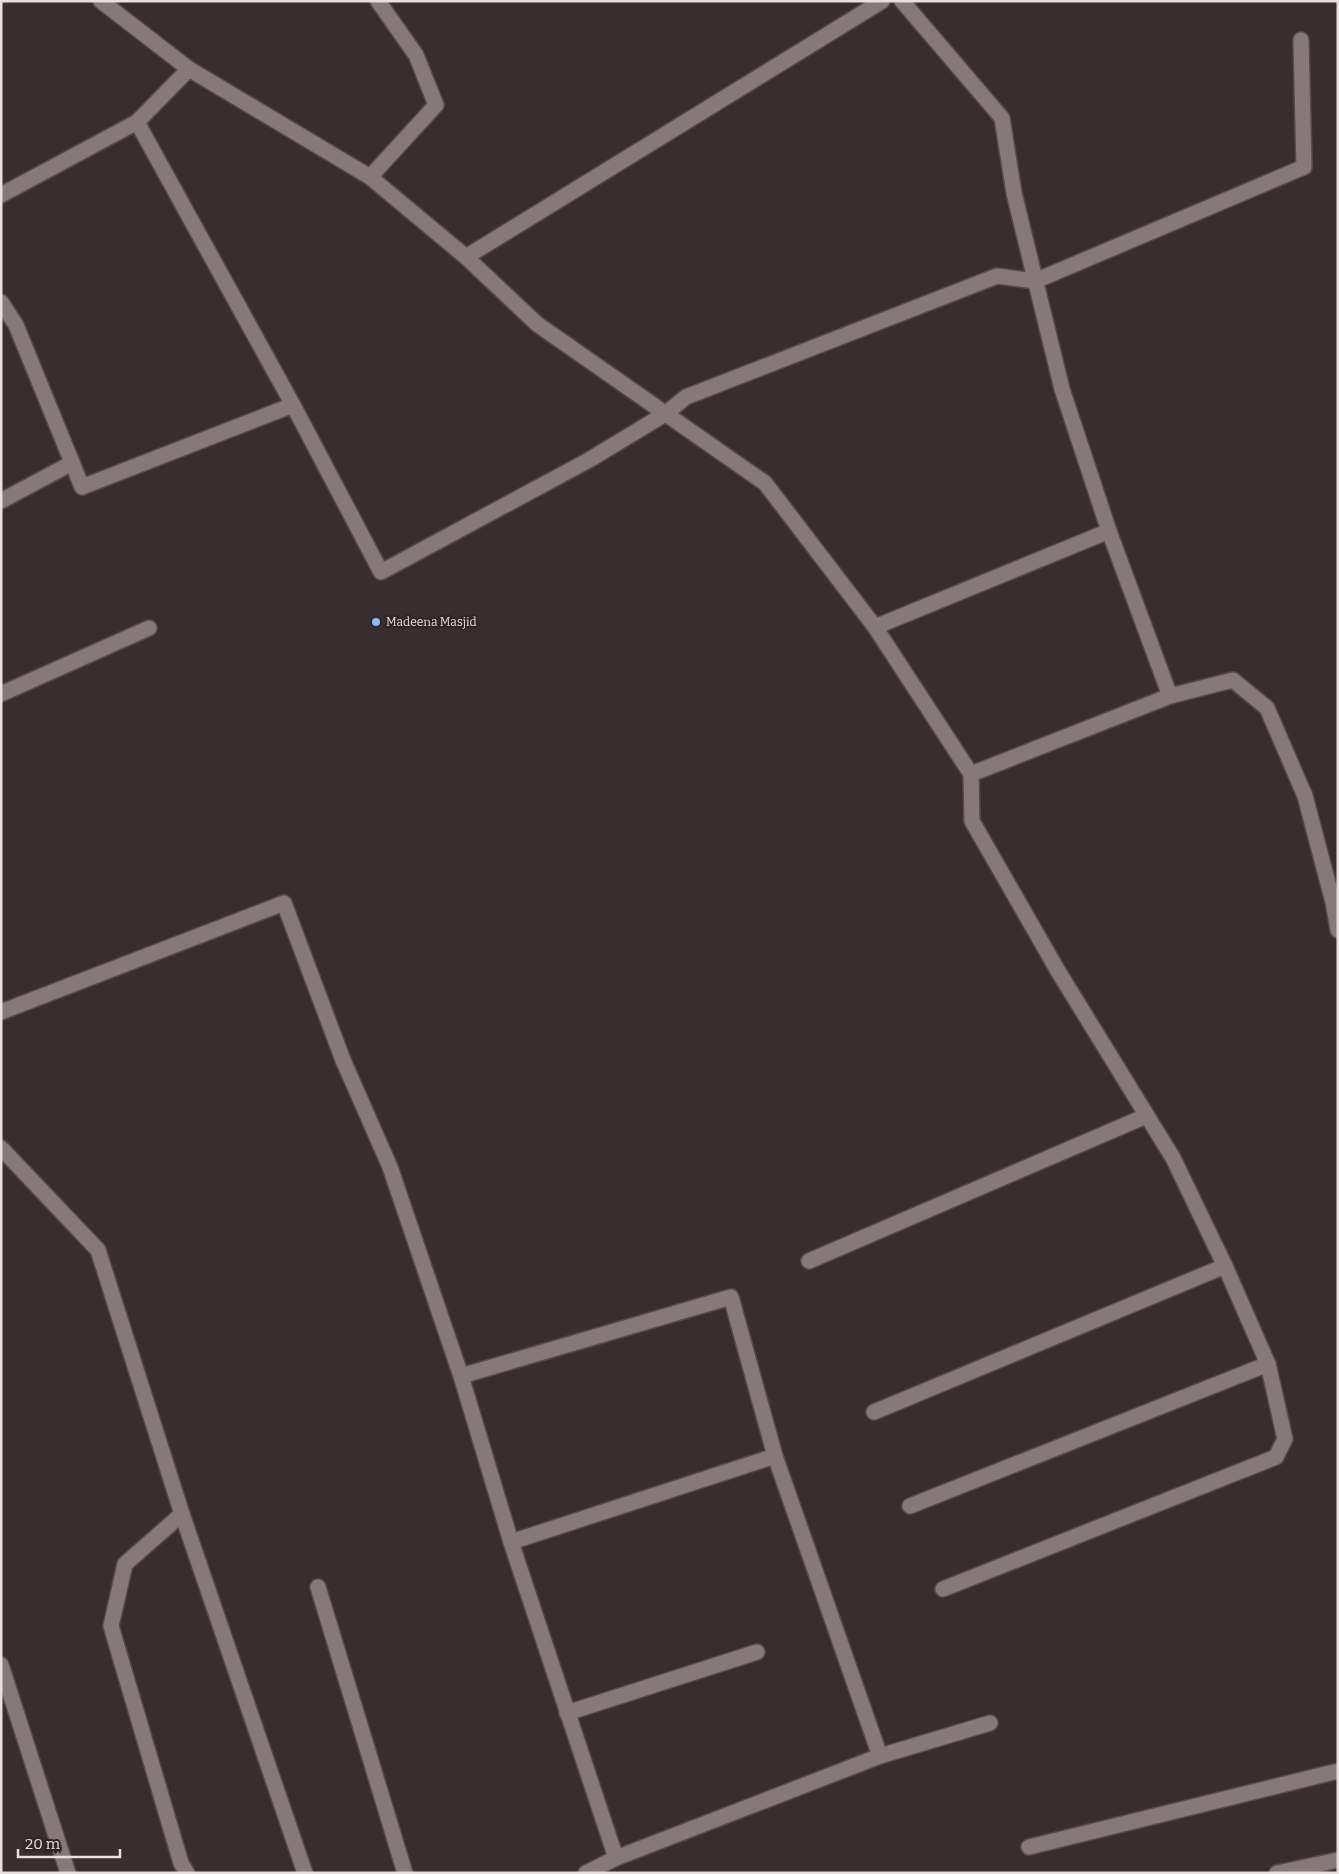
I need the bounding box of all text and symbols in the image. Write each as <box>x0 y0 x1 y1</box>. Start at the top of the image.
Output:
place label: Madeena Masjid <box>386 615 477 629</box>
marker: Madeena Masjid <box>370 616 382 628</box>
scale bar <box>18 1826 120 1858</box>
text: 20 m <box>25 1835 61 1853</box>

